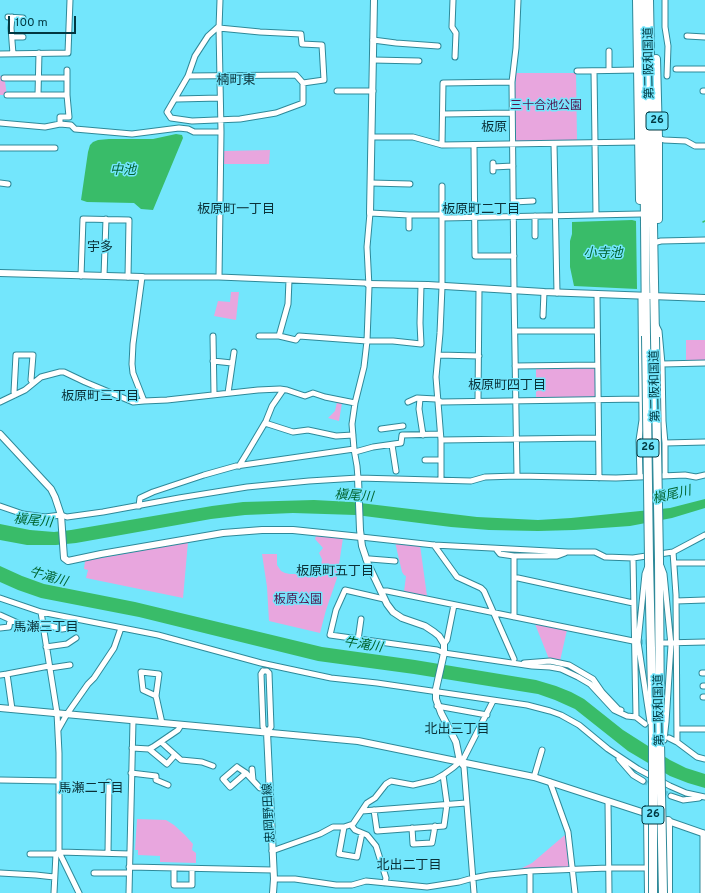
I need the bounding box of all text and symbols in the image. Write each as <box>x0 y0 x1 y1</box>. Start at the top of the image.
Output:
scale bar <box>10 8 78 34</box>
text: 100 m <box>15 15 48 31</box>
street label: 第二阪和国道 <box>642 27 658 99</box>
district label: 楠町東 <box>217 73 255 89</box>
park label: 三十合池公園 <box>510 100 582 114</box>
road number: 26 <box>646 112 668 130</box>
district label: 板原 <box>481 120 507 136</box>
water label: 中池 <box>110 163 136 179</box>
district label: 板原町一丁目 <box>197 202 275 218</box>
district label: 板原町二丁目 <box>442 202 520 218</box>
district label: 宇多 <box>87 240 113 256</box>
water label: 小寺池 <box>584 246 622 262</box>
street label: 第二阪和国道 <box>648 350 664 422</box>
district label: 板原町四丁目 <box>468 378 546 394</box>
district label: 板原町三丁目 <box>61 389 139 405</box>
road number: 26 <box>637 439 659 457</box>
water label: 槇尾川 <box>651 484 693 508</box>
water label: 槇尾川 <box>334 488 374 506</box>
water label: 槇尾川 <box>13 512 53 532</box>
district label: 板原町五丁目 <box>296 564 374 580</box>
water label: 牛滝川 <box>27 565 69 591</box>
park label: 板原公園 <box>274 594 322 608</box>
district label: 馬瀬三丁目 <box>14 620 78 636</box>
water label: 牛滝川 <box>343 635 383 657</box>
street label: 第二阪和国道 <box>652 674 668 746</box>
district label: 北出三丁目 <box>425 722 489 738</box>
district label: 馬瀬二丁目 <box>59 781 123 797</box>
street label: 忠岡野田線 <box>261 783 279 843</box>
road number: 26 <box>642 806 664 824</box>
district label: 北出二丁目 <box>377 858 441 874</box>

